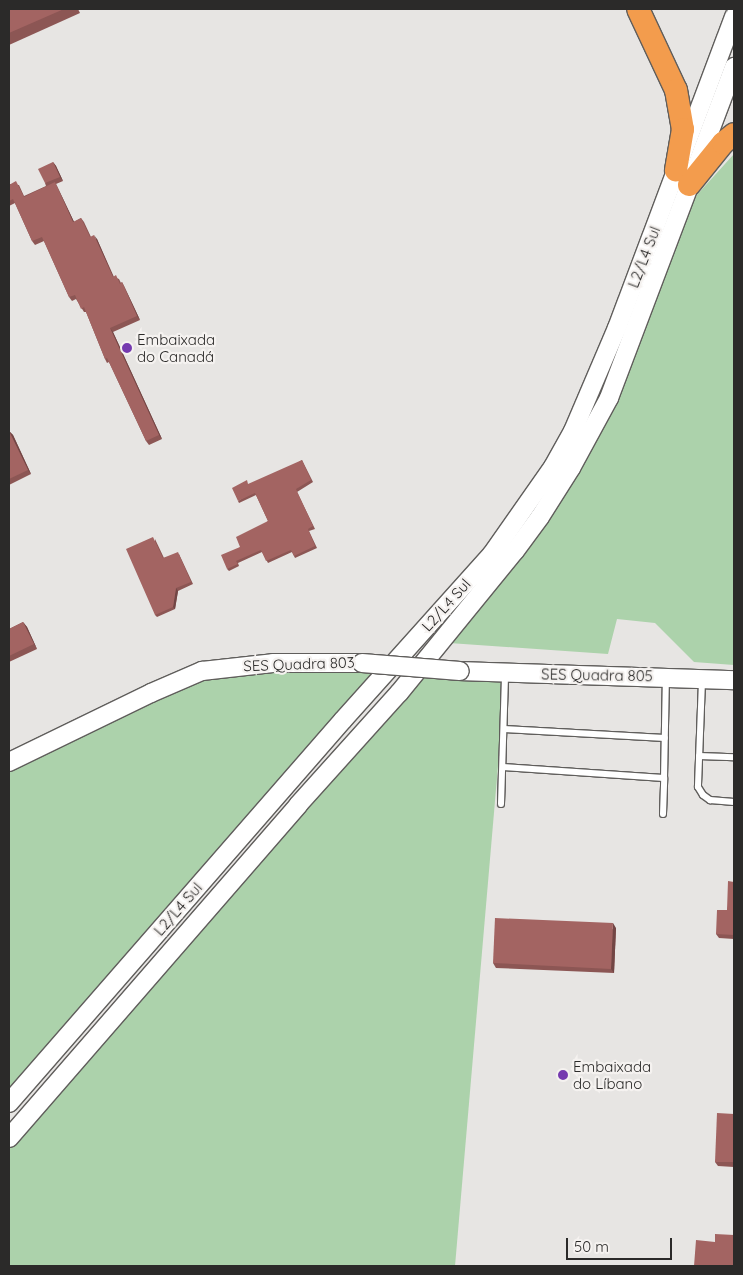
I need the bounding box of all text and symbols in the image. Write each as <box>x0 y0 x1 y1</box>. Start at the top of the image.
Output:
street label: L2/L4 Sul <box>624 224 664 290</box>
place label: Embaixada do Canadá <box>137 330 215 365</box>
marker: Embaixada do Canadá <box>121 342 133 354</box>
street label: L2/L4 Sul <box>418 575 474 635</box>
street label: SES Quadra 803 <box>243 653 355 675</box>
street label: SES Quadra 805 <box>541 665 653 685</box>
street label: L2/L4 Sul <box>150 879 206 939</box>
place label: Embaixada do Líbano <box>573 1057 651 1092</box>
marker: Embaixada do Líbano <box>557 1069 569 1081</box>
scale bar <box>568 1228 674 1260</box>
text: 50 m <box>574 1237 609 1256</box>

